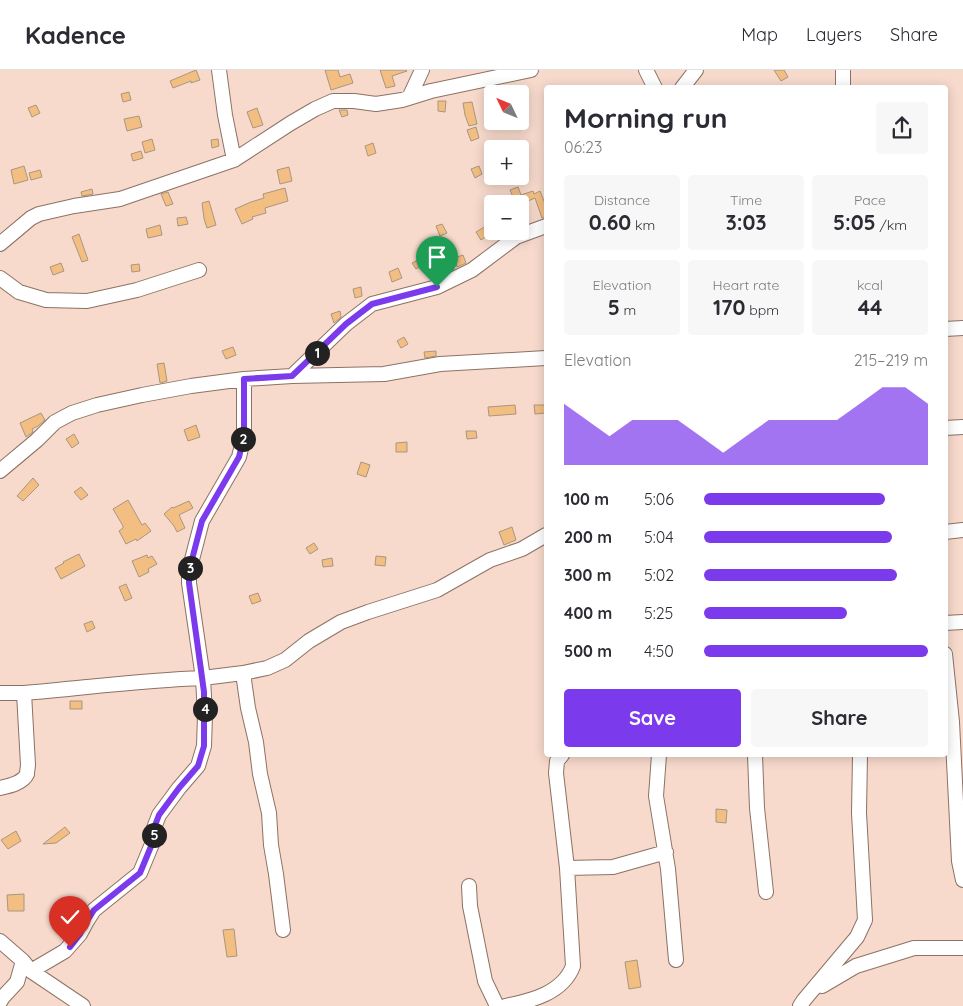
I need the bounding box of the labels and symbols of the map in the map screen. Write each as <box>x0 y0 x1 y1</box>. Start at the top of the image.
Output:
north arrow <box>484 85 529 130</box>
pin <box>416 236 458 287</box>
pin: 1 <box>304 340 330 366</box>
pin: 2 <box>230 426 256 452</box>
pin: 3 <box>178 556 202 580</box>
pin: 4 <box>192 696 218 722</box>
pin: 5 <box>142 822 166 848</box>
pin <box>49 896 91 947</box>

